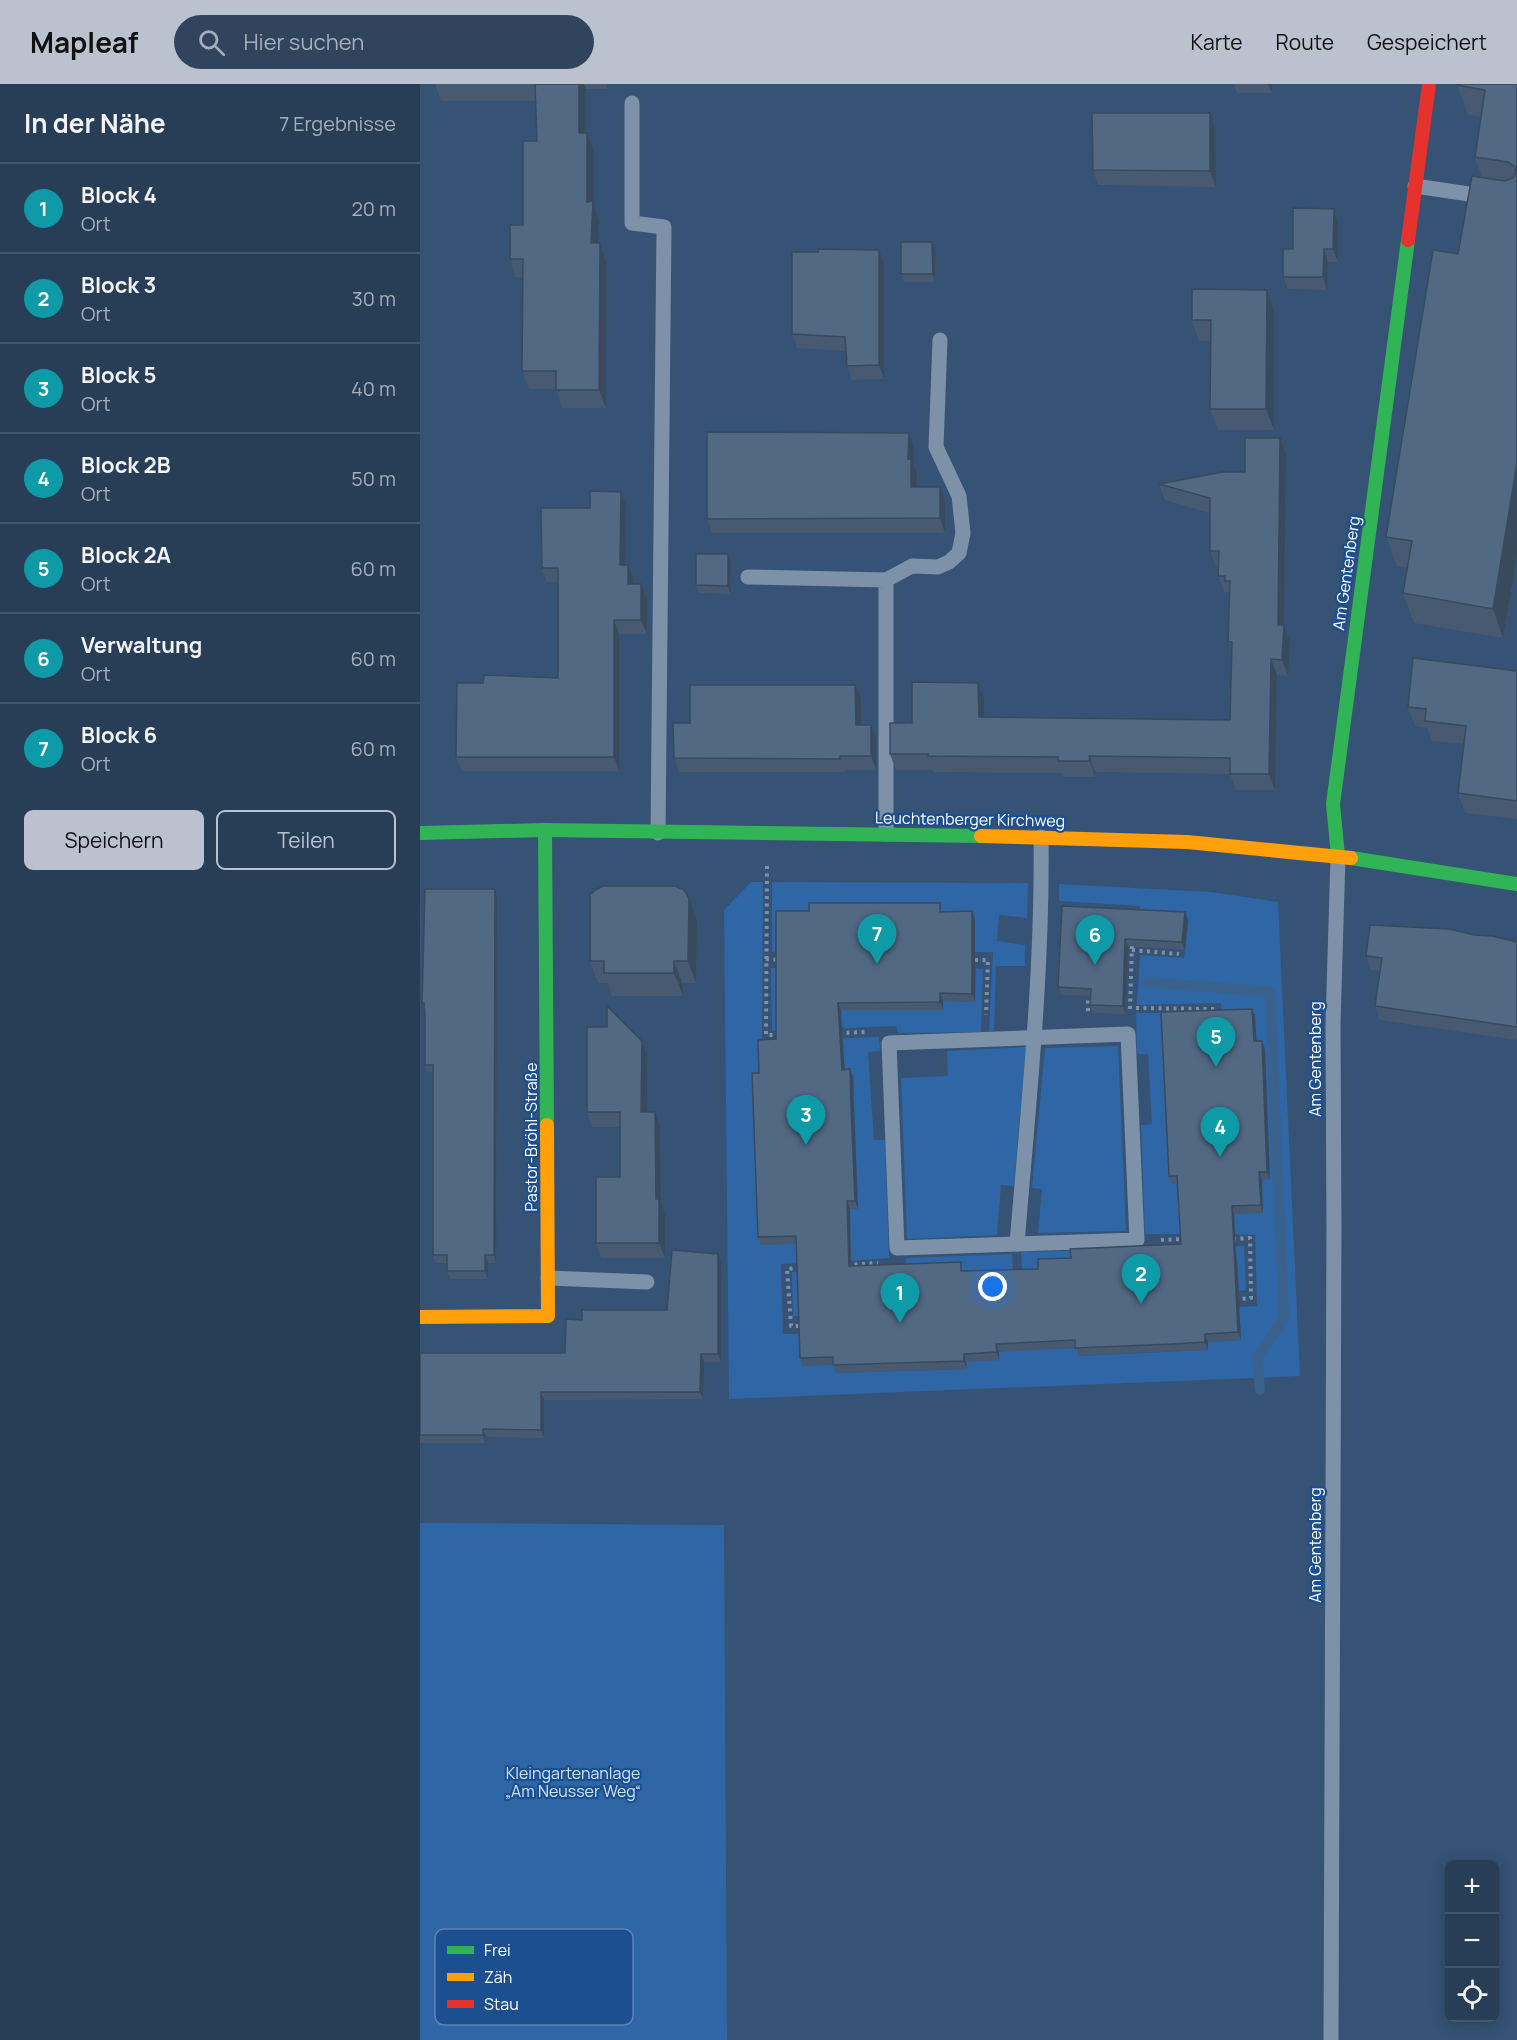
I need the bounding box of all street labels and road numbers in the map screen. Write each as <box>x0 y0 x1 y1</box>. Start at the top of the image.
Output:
street label: Am Gentenberg <box>1327 514 1365 632</box>
street label: Leuchtenberger Kirchweg <box>875 806 1065 832</box>
street label: Am Gentenberg <box>1304 1001 1326 1117</box>
street label: Pastor-Bröhl-Straße <box>520 1063 542 1212</box>
street label: Am Gentenberg <box>1304 1487 1326 1603</box>

